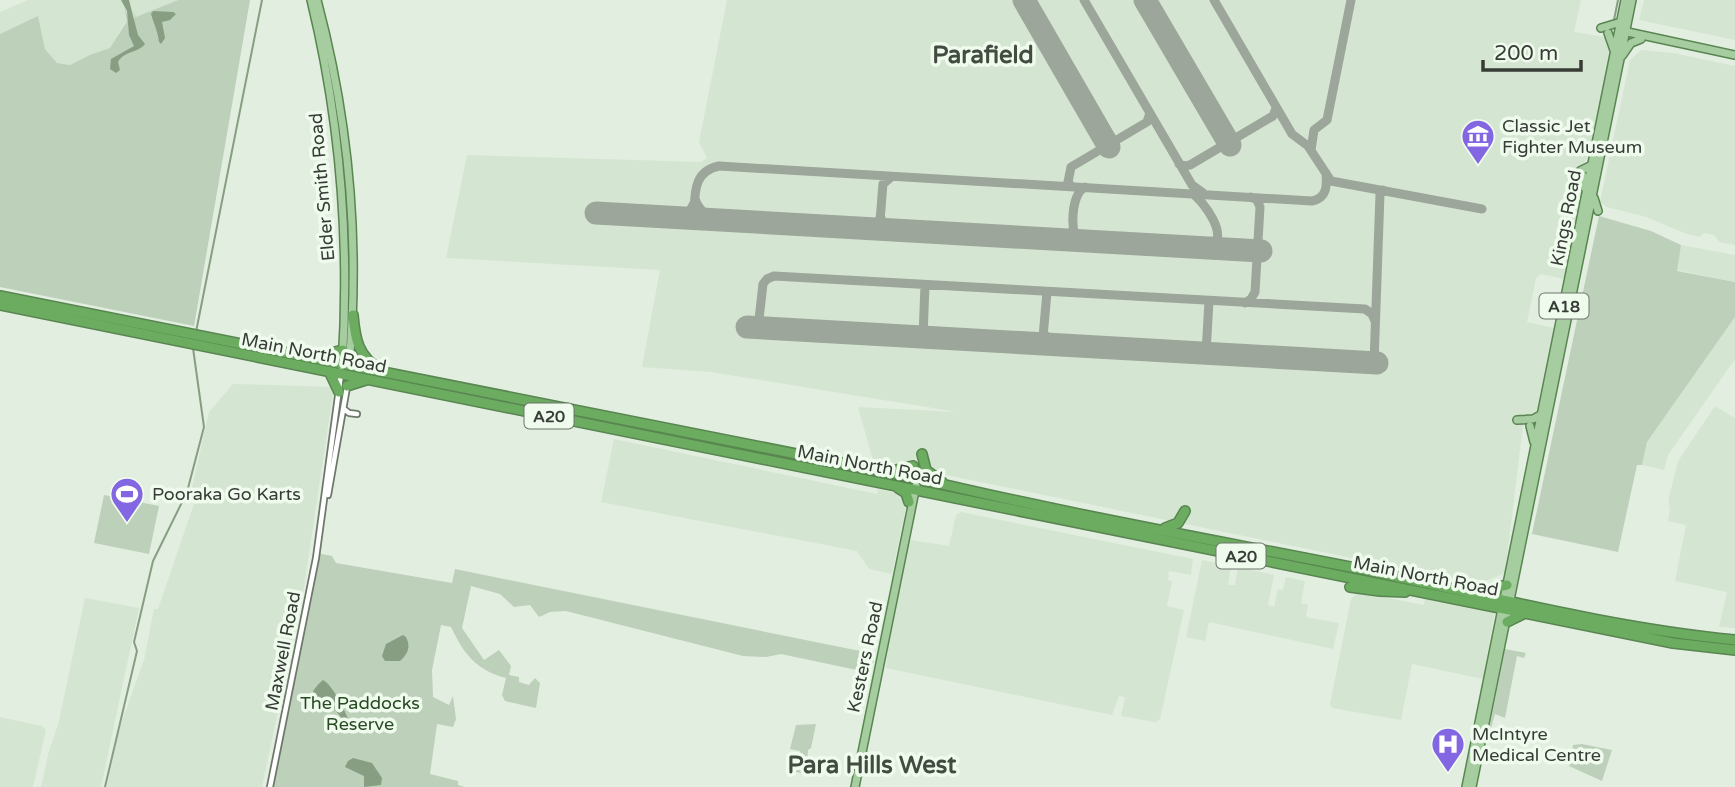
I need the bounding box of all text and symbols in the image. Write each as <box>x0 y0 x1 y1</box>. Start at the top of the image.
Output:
scale bar <box>1483 28 1581 72</box>
district label: Parafield <box>932 41 1034 70</box>
text: 200 m <box>1494 41 1558 66</box>
street label: Elder Smith Road <box>305 112 339 262</box>
place label: Classic Jet Fighter Museum <box>1502 115 1642 158</box>
museum icon: Classic Jet Fighter Museum <box>1459 117 1497 166</box>
street label: Kings Road <box>1546 168 1586 268</box>
road number: A18 <box>1540 294 1588 318</box>
street label: Main North Road <box>240 328 388 378</box>
road number: A20 <box>524 404 574 428</box>
street label: Main North Road <box>796 440 944 490</box>
sports icon: Pooraka Go Karts <box>108 475 146 524</box>
place label: Pooraka Go Karts <box>152 483 301 505</box>
road number: A20 <box>1216 544 1266 568</box>
street label: Main North Road <box>1352 551 1500 601</box>
street label: Maxwell Road <box>261 590 305 712</box>
street label: Kesters Road <box>842 599 888 715</box>
park label: The Paddocks Reserve <box>300 692 420 735</box>
place label: McIntyre Medical Centre <box>1472 723 1601 766</box>
hospital icon: McIntyre Medical Centre <box>1429 725 1467 774</box>
district label: Para Hills West <box>788 751 957 780</box>

